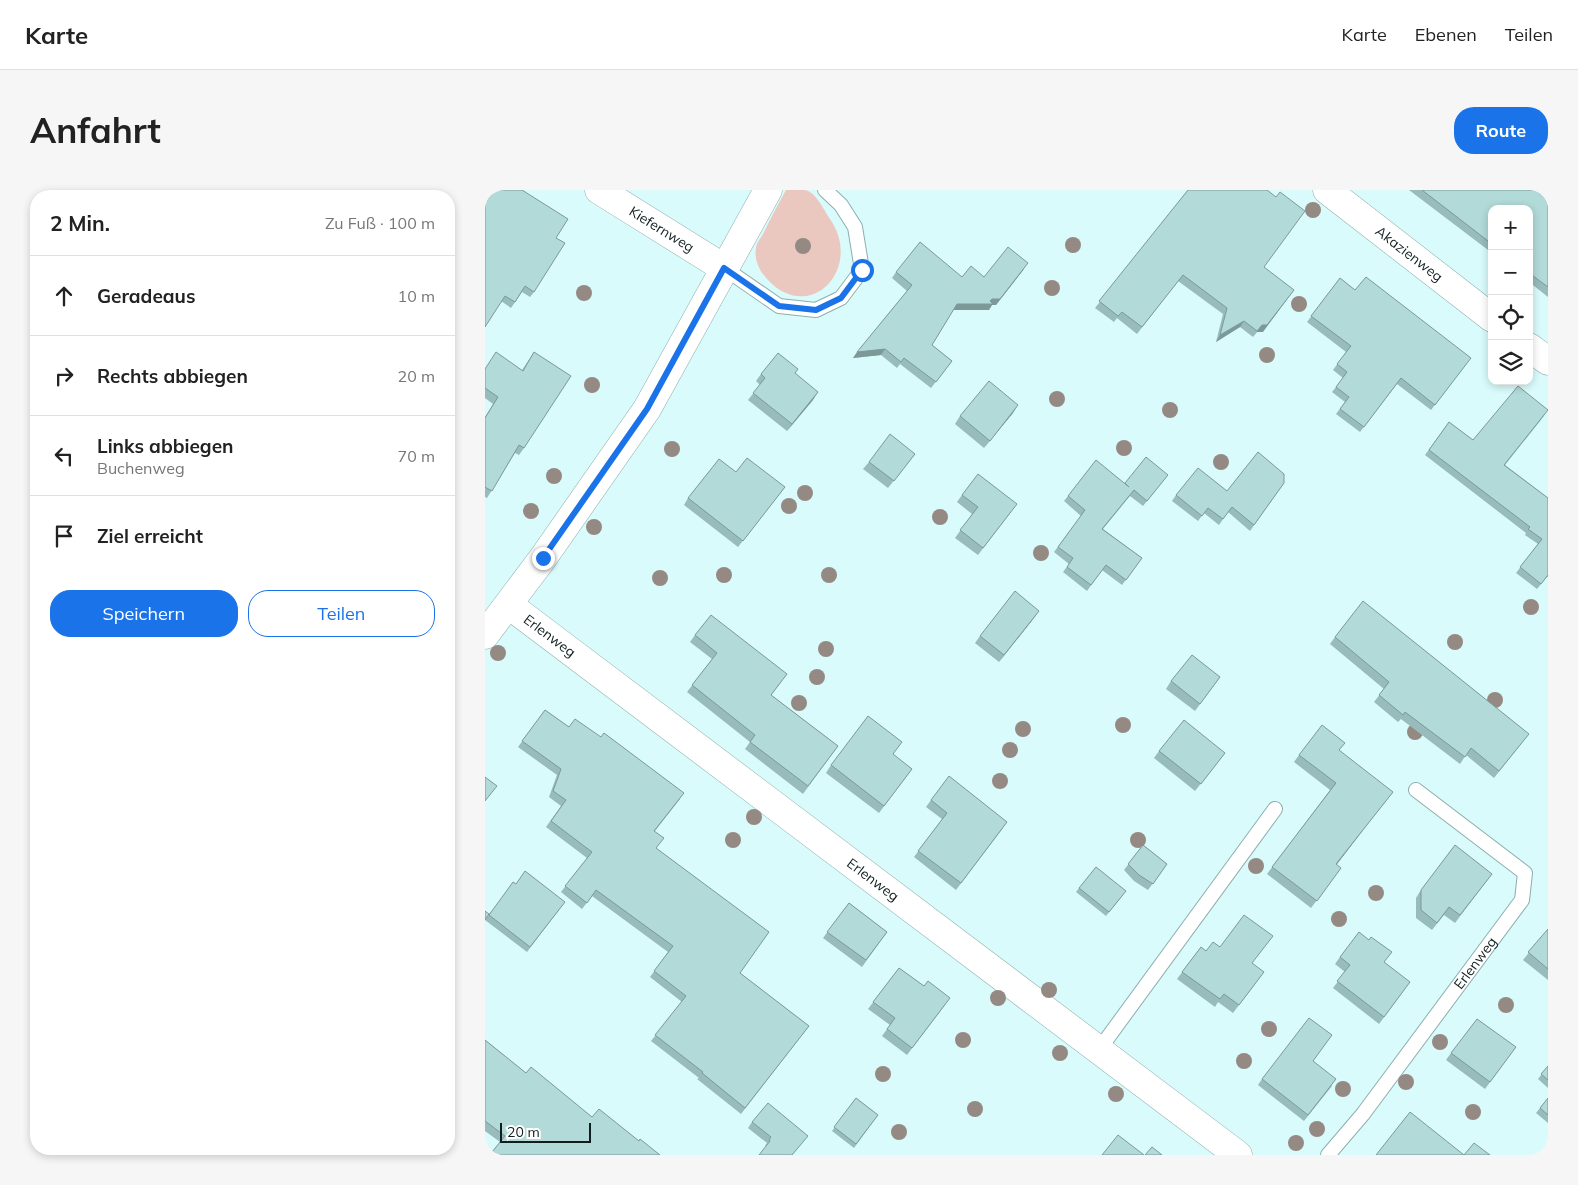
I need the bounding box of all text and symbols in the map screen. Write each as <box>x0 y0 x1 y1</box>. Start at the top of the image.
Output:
text: Karte <box>25 20 88 50</box>
text: Karte <box>1341 23 1387 46</box>
text: Ebenen <box>1415 23 1477 46</box>
text: Teilen <box>1505 23 1553 46</box>
button: Route <box>1454 107 1548 154</box>
text: Anfahrt <box>30 108 161 152</box>
street label: Kiefernweg <box>626 202 698 256</box>
map controls <box>1488 205 1533 385</box>
button: + <box>1488 205 1533 250</box>
text: 2 Min. <box>50 210 110 236</box>
text: Zu Fuß · 100 m <box>325 213 435 233</box>
street label: Akazienweg <box>1372 222 1446 285</box>
button: − <box>1488 250 1533 295</box>
route start <box>851 259 874 282</box>
icon: ahead <box>50 282 78 310</box>
text: Geradeaus <box>97 284 195 308</box>
text: 10 m <box>398 286 435 306</box>
button: locate <box>1488 295 1533 340</box>
button: layers <box>1488 340 1533 385</box>
icon: right <box>50 362 78 390</box>
text: Rechts abbiegen <box>97 364 248 388</box>
text: 20 m <box>398 366 435 386</box>
text: Links abbiegen <box>97 434 234 458</box>
icon: left <box>50 442 78 470</box>
text: 70 m <box>398 446 435 466</box>
text: Buchenweg <box>97 458 185 478</box>
icon: arrive <box>50 522 78 550</box>
text: Ziel erreicht <box>97 524 203 548</box>
route end <box>532 547 555 570</box>
button: Speichern <box>50 590 238 637</box>
button: Teilen <box>248 590 435 637</box>
street label: Erlenweg <box>520 610 579 661</box>
street label: Erlenweg <box>843 854 903 905</box>
street label: Erlenweg <box>1450 933 1500 993</box>
scale bar <box>500 1120 591 1143</box>
text: 20 m <box>507 1123 540 1141</box>

